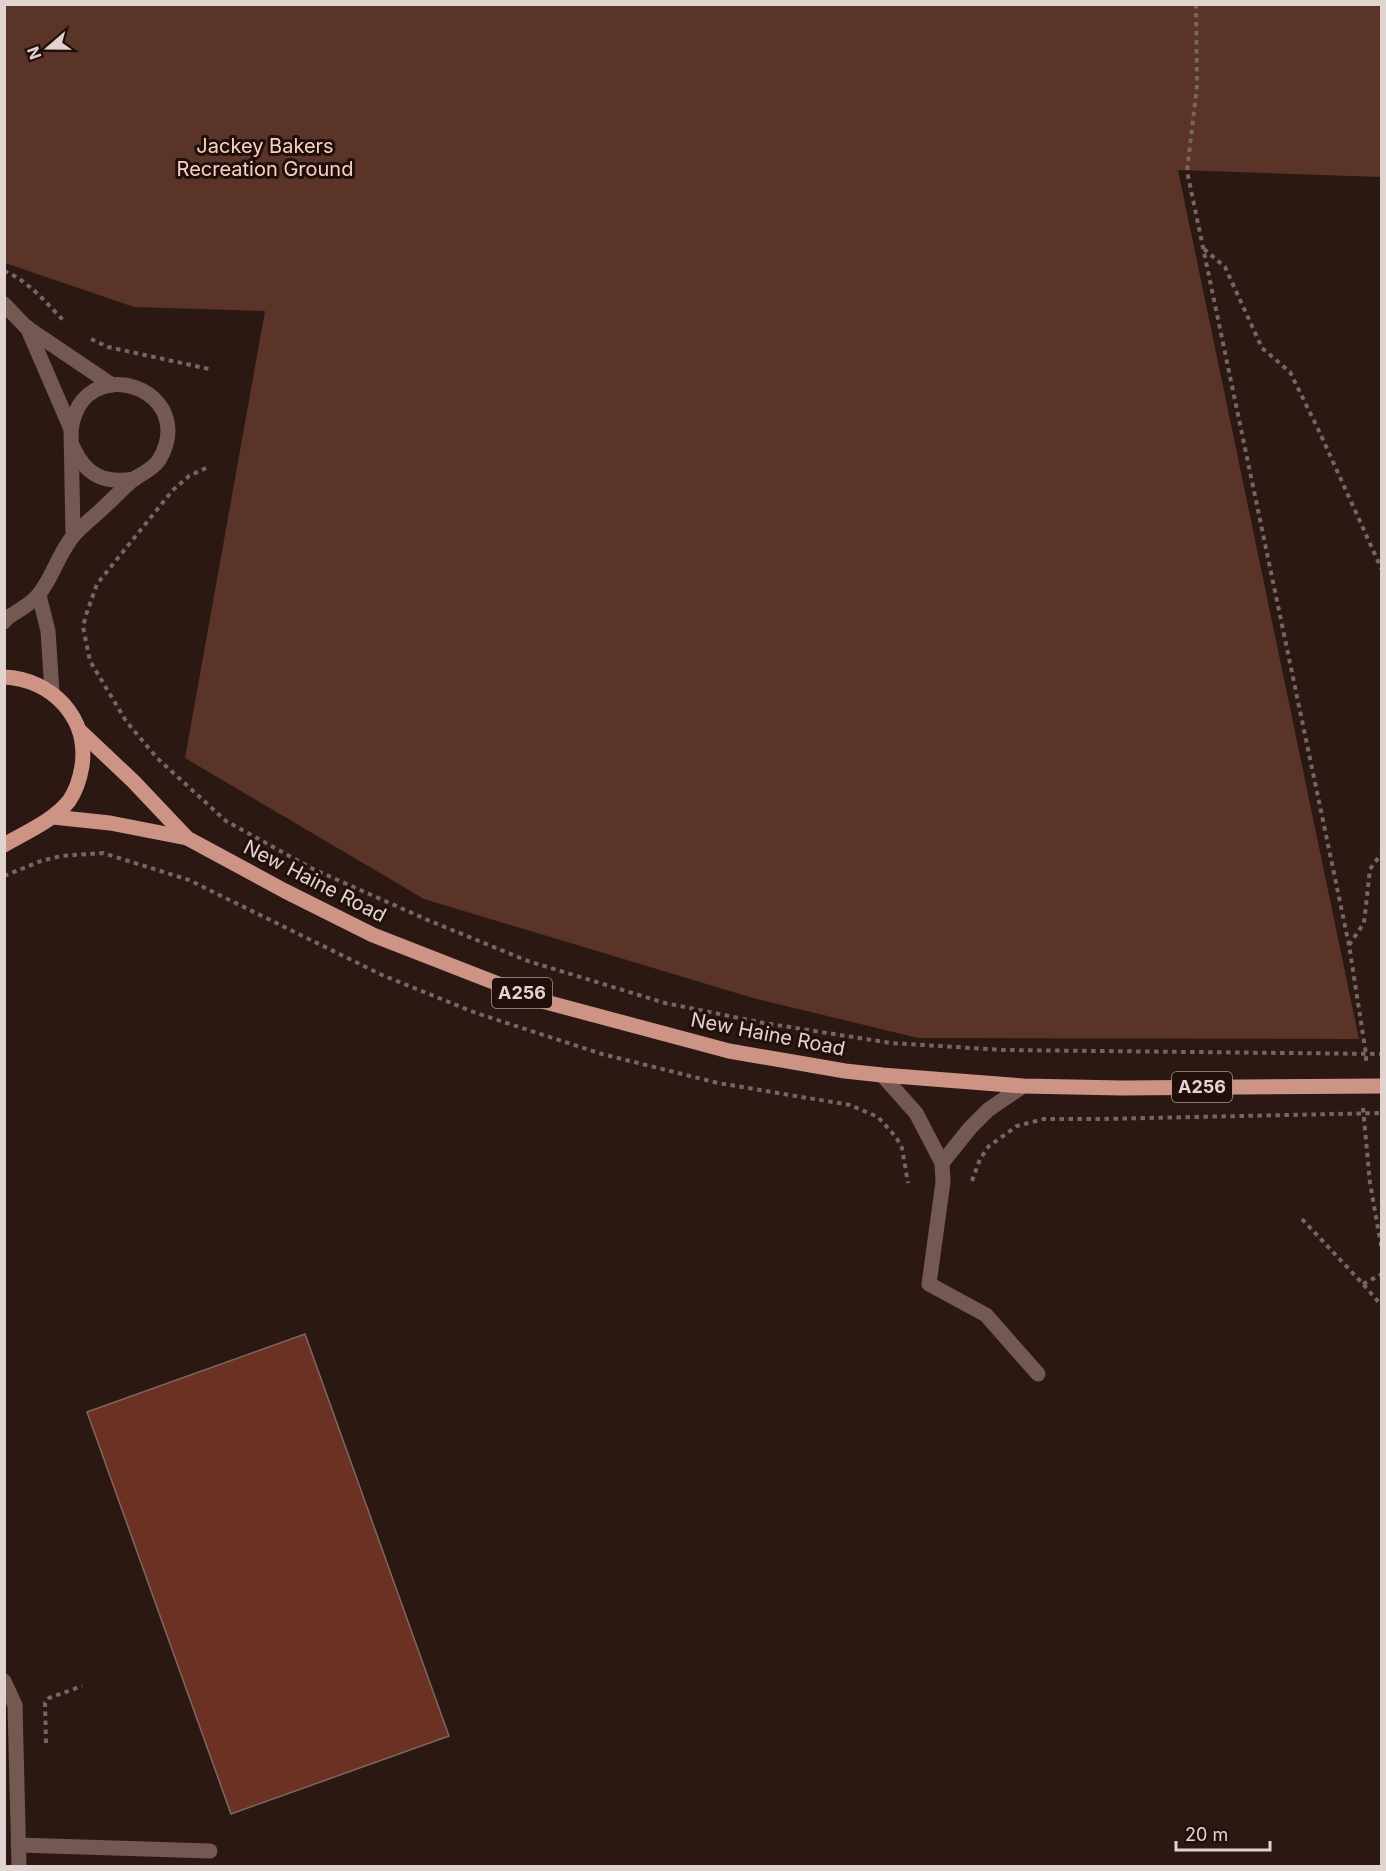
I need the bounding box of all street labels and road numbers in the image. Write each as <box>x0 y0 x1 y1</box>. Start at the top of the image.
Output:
street label: New Haine Road <box>240 835 390 927</box>
road number: A256 <box>492 978 552 1008</box>
street label: New Haine Road <box>689 1007 847 1061</box>
road number: A256 <box>1172 1072 1232 1102</box>

